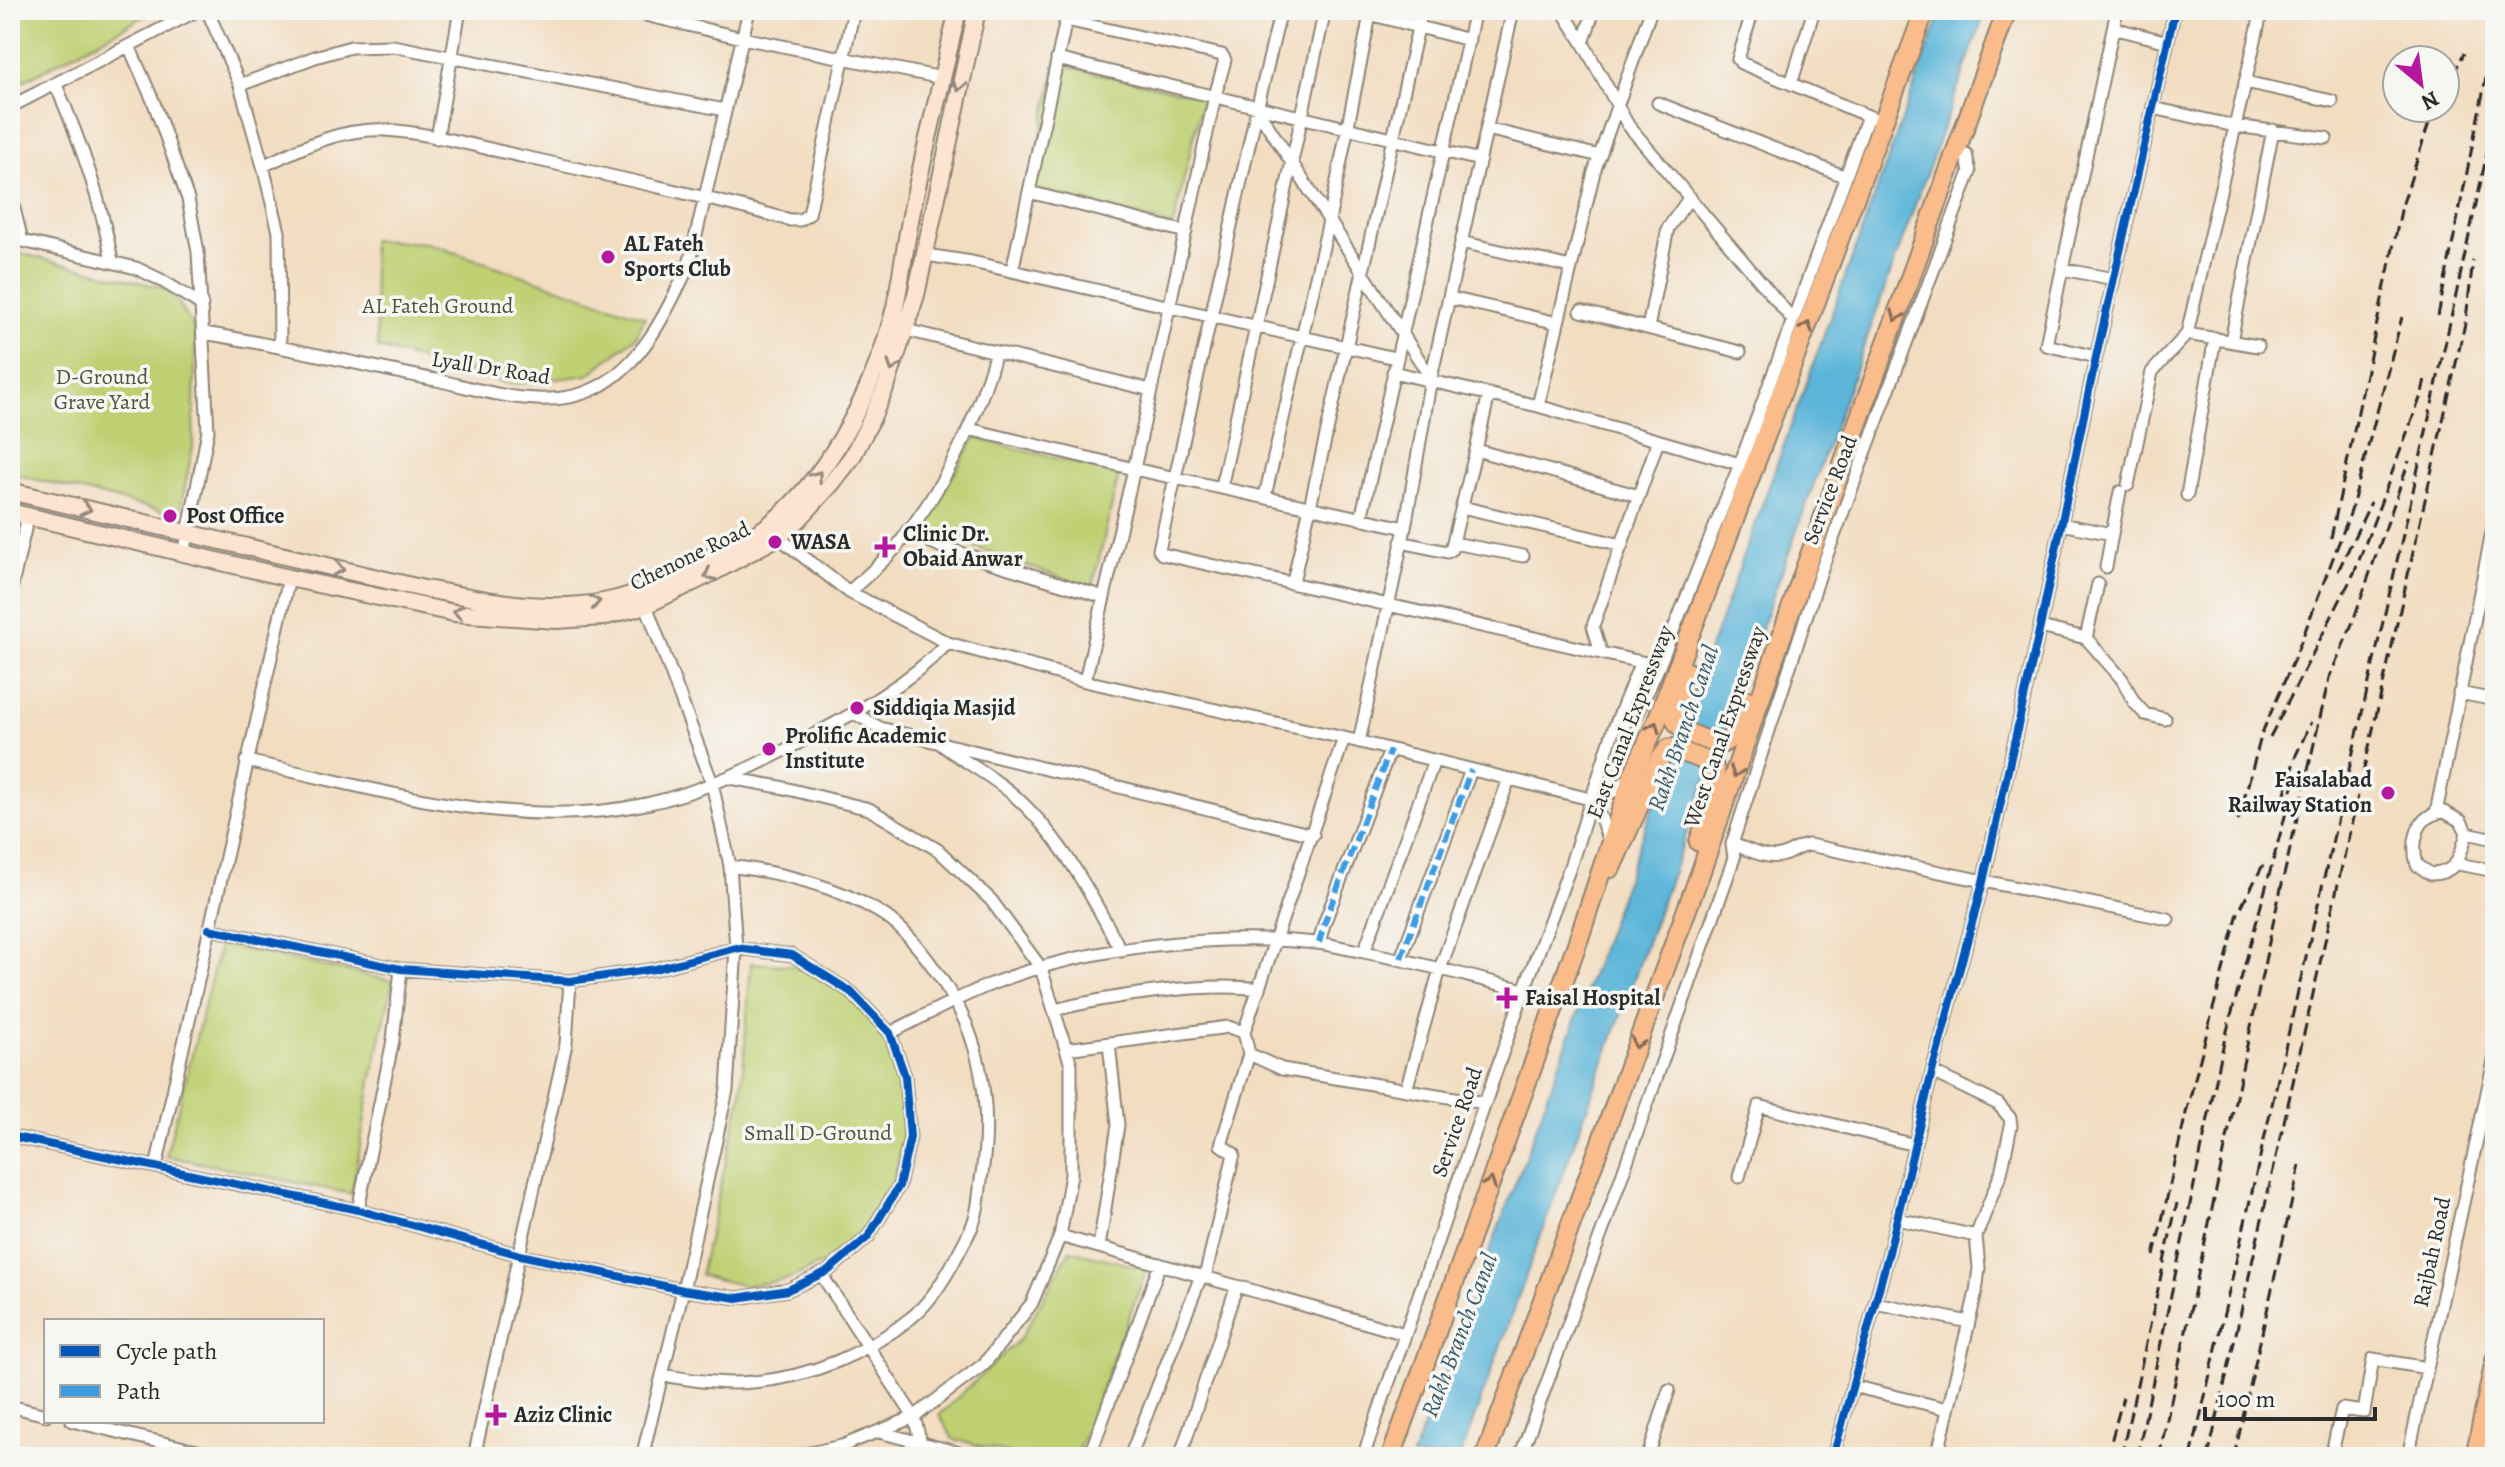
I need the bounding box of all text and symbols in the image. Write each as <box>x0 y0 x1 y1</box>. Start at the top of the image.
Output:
north arrow <box>2381 44 2461 124</box>
one-way arrow <box>951 79 968 92</box>
text: N <box>2416 84 2444 118</box>
place label: AL Fateh Sports Club <box>623 229 731 284</box>
marker: AL Fateh Sports Club <box>599 248 617 266</box>
park label: AL Fateh Ground <box>361 291 514 321</box>
one-way arrow <box>1890 308 1907 322</box>
one-way arrow <box>1797 321 1813 335</box>
street label: Lyall Dr Road <box>430 344 553 392</box>
one-way arrow <box>887 358 903 372</box>
park label: D-Ground Grave Yard <box>54 362 151 417</box>
street label: Service Road <box>1795 431 1865 549</box>
one-way arrow <box>807 471 822 485</box>
one-way arrow <box>78 500 92 517</box>
place label: Post Office <box>186 501 284 531</box>
marker: Post Office <box>161 507 179 525</box>
street label: Chenone Road <box>625 514 755 598</box>
place label: Clinic Dr. Obaid Anwar <box>903 519 1023 574</box>
place label: WASA <box>790 527 851 557</box>
marker: WASA <box>766 533 784 551</box>
marker: Clinic Dr. Obaid Anwar <box>874 536 896 558</box>
one-way arrow <box>332 560 345 577</box>
one-way arrow <box>702 565 717 580</box>
one-way arrow <box>588 594 602 611</box>
one-way arrow <box>451 604 465 621</box>
street label: East Canal Expressway <box>1579 621 1681 823</box>
street label: West Canal Expressway <box>1676 622 1774 833</box>
water label: Rakh Branch Canal <box>1640 641 1726 815</box>
place label: Siddiqia Masjid <box>873 693 1016 723</box>
marker: Siddiqia Masjid <box>848 699 866 717</box>
place label: Prolific Academic Institute <box>785 721 947 776</box>
one-way arrow <box>1644 721 1660 735</box>
marker: Prolific Academic Institute <box>760 740 778 758</box>
one-way arrow <box>1729 764 1745 778</box>
place label: Faisalabad Railway Station <box>2228 765 2372 820</box>
marker: Faisalabad Railway Station <box>2379 784 2397 802</box>
place label: Faisal Hospital <box>1525 983 1661 1013</box>
marker: Faisal Hospital <box>1496 987 1518 1009</box>
one-way arrow <box>1630 1035 1647 1049</box>
street label: Service Road <box>1424 1063 1490 1181</box>
park label: Small D-Ground <box>744 1118 892 1148</box>
one-way arrow <box>1481 1176 1497 1190</box>
street label: Rajbah Road <box>2406 1194 2458 1310</box>
water label: Rakh Branch Canal <box>1413 1248 1505 1422</box>
legend <box>44 1319 324 1423</box>
text: Cycle path <box>116 1335 217 1367</box>
scale bar <box>2205 1371 2375 1421</box>
text: Path <box>116 1375 161 1407</box>
text: 100 m <box>2217 1383 2276 1415</box>
place label: Aziz Clinic <box>513 1400 612 1430</box>
marker: Aziz Clinic <box>485 1404 507 1426</box>

